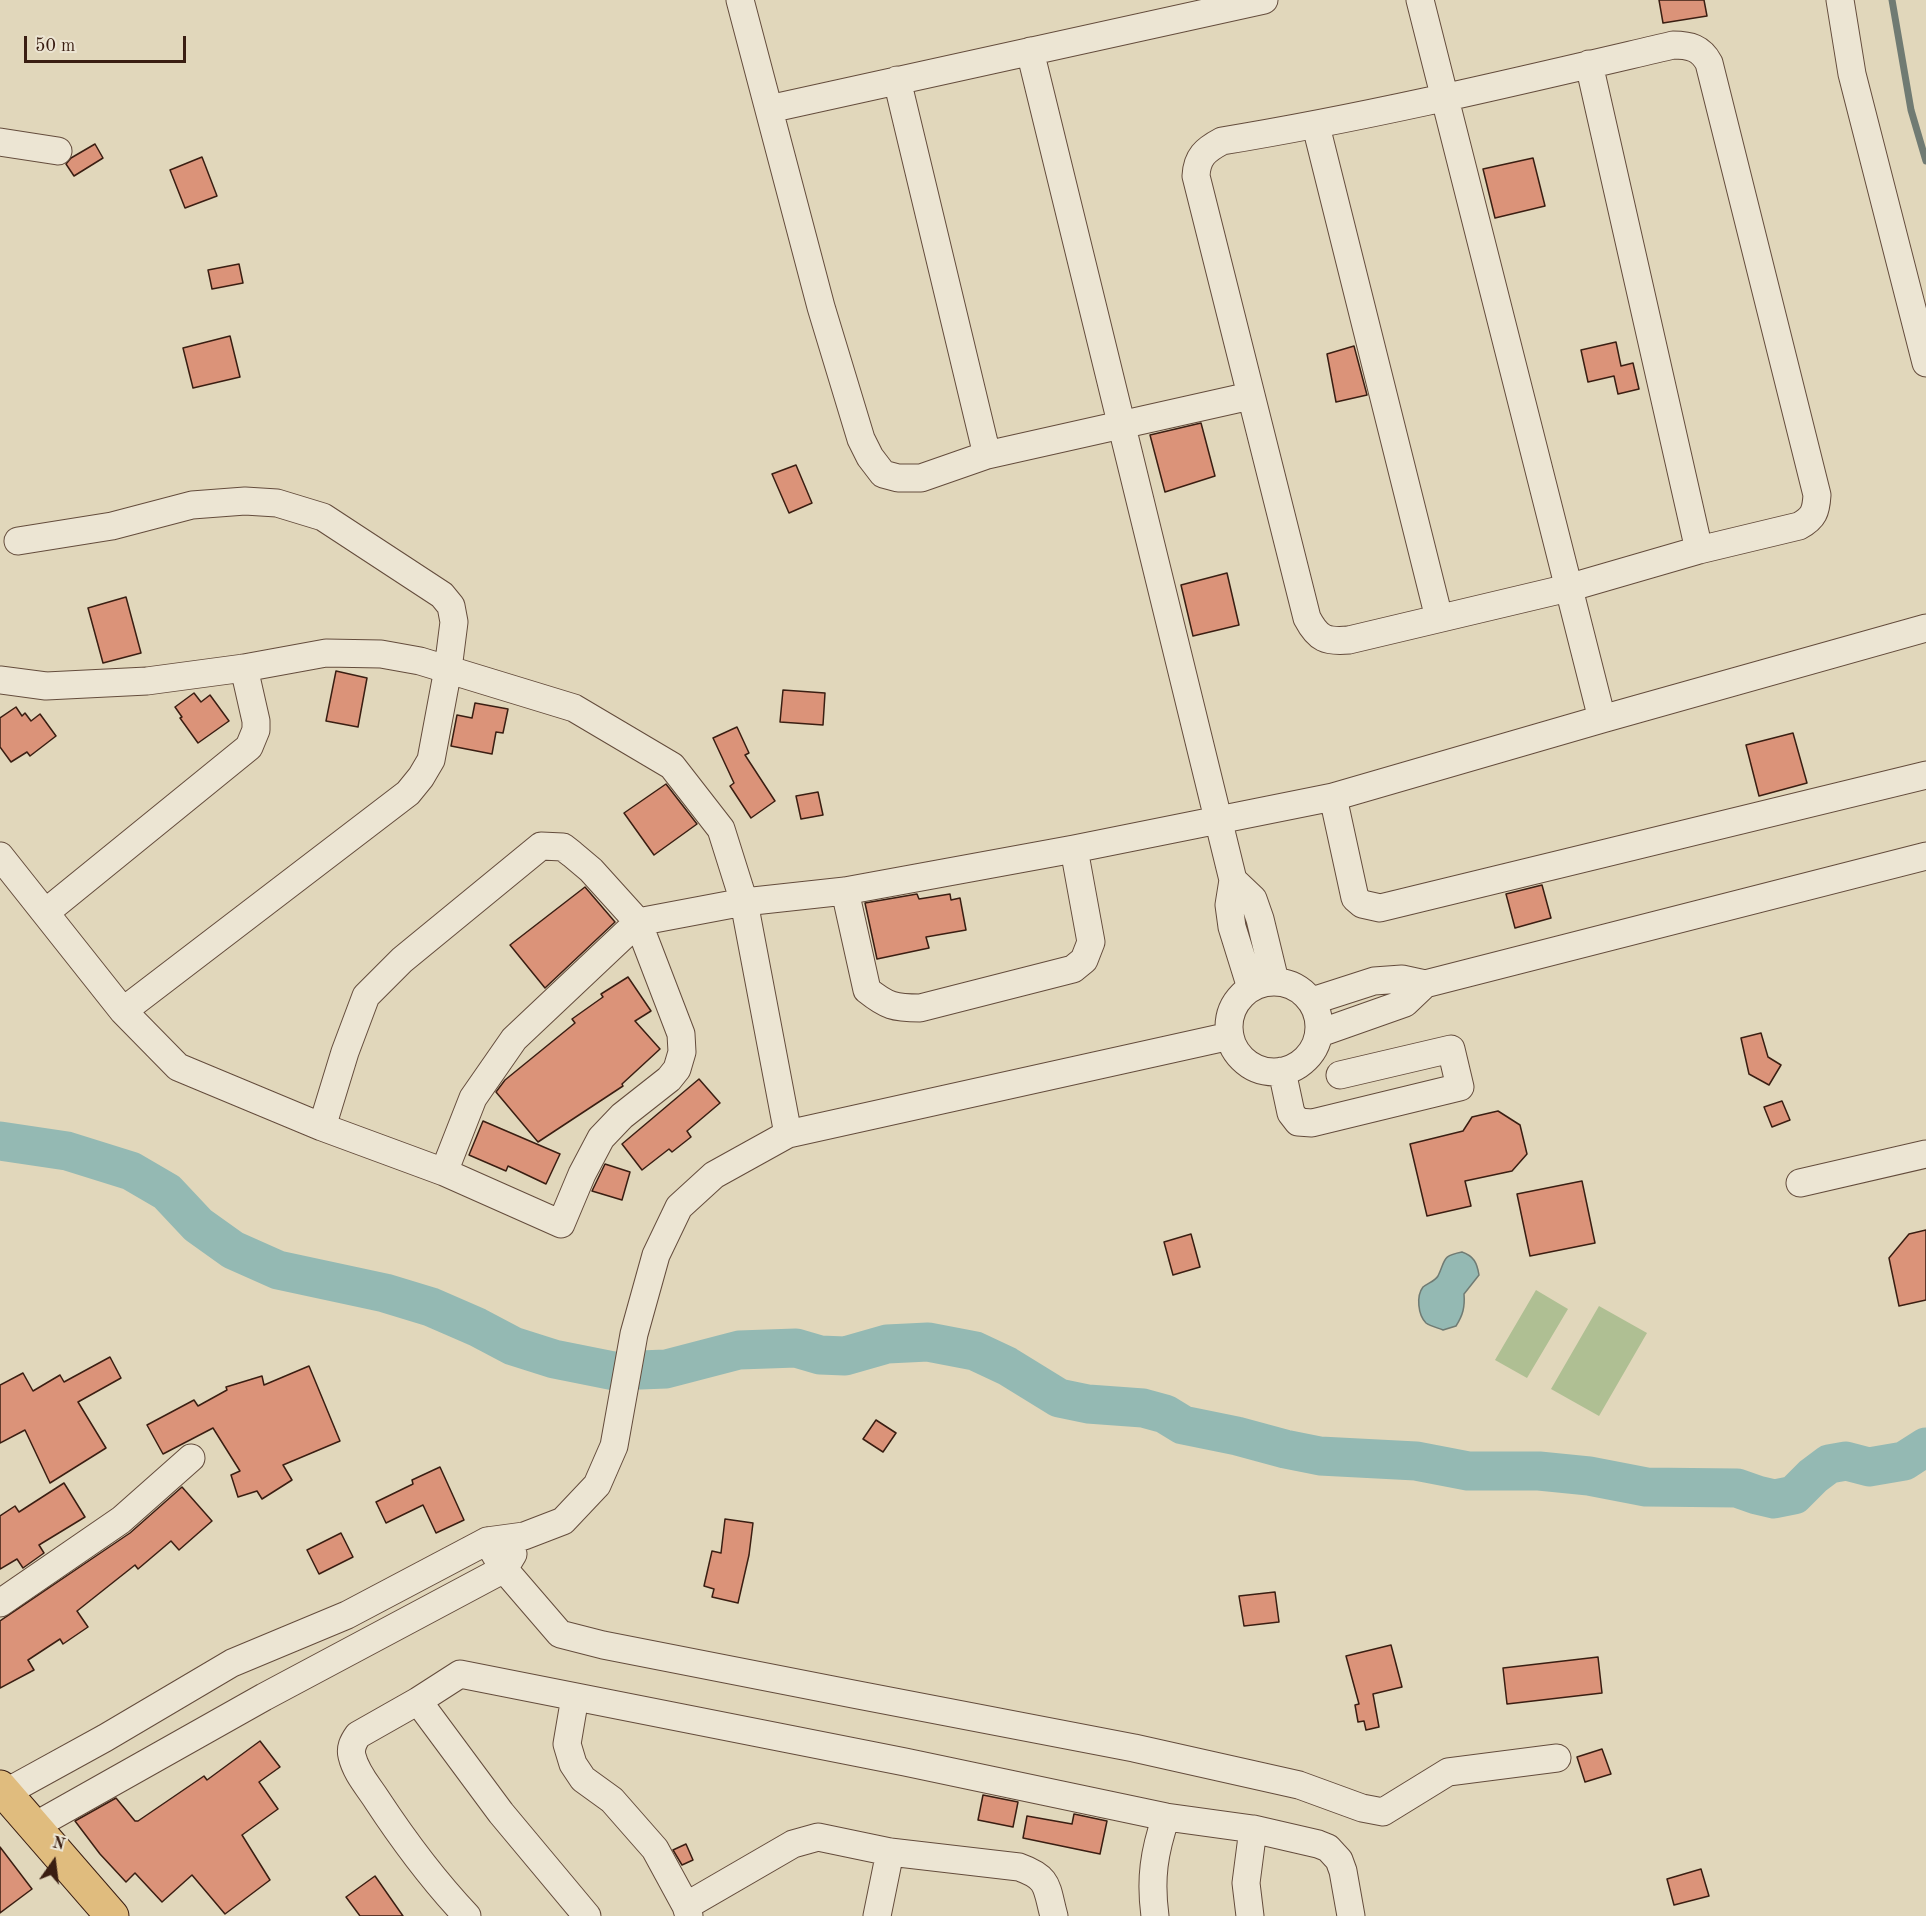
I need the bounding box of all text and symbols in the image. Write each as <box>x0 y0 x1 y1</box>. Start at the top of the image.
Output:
scale bar <box>27 24 189 62</box>
text: 50 m <box>35 37 75 55</box>
north arrow <box>24 1832 84 1892</box>
text: N <box>50 1835 66 1854</box>

